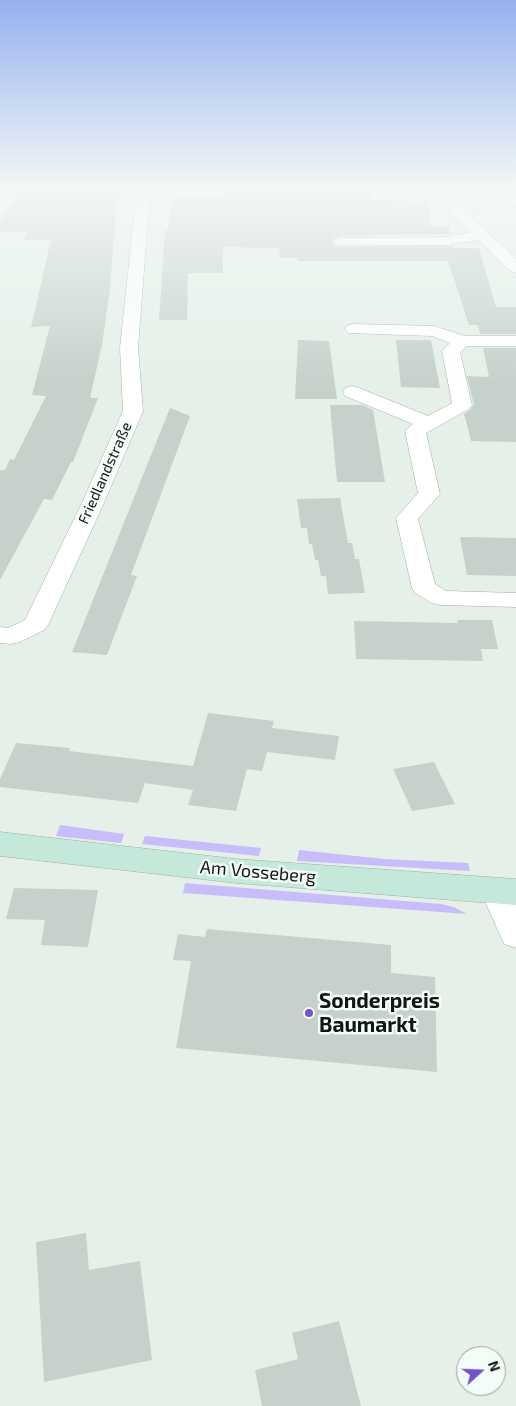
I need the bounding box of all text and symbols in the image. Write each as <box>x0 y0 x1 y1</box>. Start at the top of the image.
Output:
street label: Friedlandstraße <box>74 419 136 527</box>
street label: Am Vosseberg <box>199 856 317 888</box>
place label: Sonderpreis Baumarkt <box>319 988 440 1038</box>
marker: Sonderpreis Baumarkt <box>303 1007 315 1019</box>
north arrow <box>456 1346 506 1396</box>
text: N <box>485 1358 504 1374</box>

